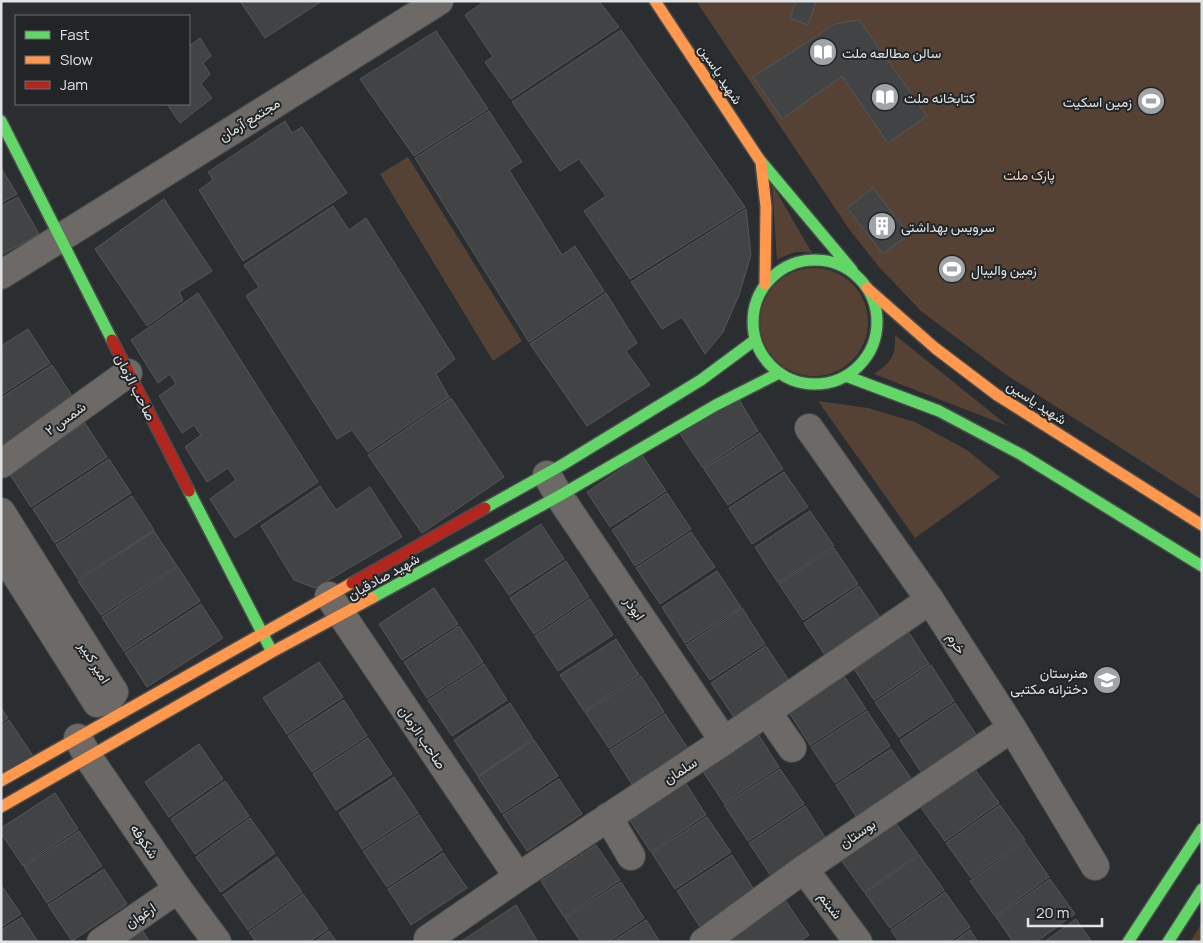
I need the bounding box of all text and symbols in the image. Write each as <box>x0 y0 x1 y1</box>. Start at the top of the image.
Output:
legend <box>15 15 190 105</box>
text: Fast <box>60 24 89 45</box>
library icon: سالن مطالعه ملت <box>808 37 838 67</box>
street label: شهید یاسین <box>694 40 748 108</box>
place label: سالن مطالعه ملت <box>842 43 941 62</box>
text: Slow <box>60 49 93 70</box>
text: Jam <box>60 74 88 95</box>
library icon: کتابخانه ملت <box>870 82 900 112</box>
sports icon: زمین اسکیت <box>1136 86 1166 116</box>
place label: کتابخانه ملت <box>904 88 976 107</box>
place label: زمین اسکیت <box>1063 92 1132 111</box>
street label: مجتمع آرمان <box>215 93 284 147</box>
park label: پارک ملت <box>1003 165 1055 185</box>
building icon: سرویس بهداشتی <box>867 211 897 241</box>
place label: سرویس بهداشتی <box>901 217 995 236</box>
sports icon: زمین والیبال <box>937 254 967 284</box>
place label: زمین والیبال <box>971 260 1037 280</box>
street label: صاحب الزمان <box>111 350 161 424</box>
street label: شهید یاسین <box>1003 375 1071 429</box>
street label: شمس ۲ <box>41 397 89 439</box>
street label: شهید صادقیان <box>343 548 423 604</box>
street label: ابوذر <box>620 591 650 624</box>
street label: خرم <box>943 629 971 657</box>
street label: امیر کبیر <box>74 636 115 687</box>
place label: هنرستان دخترانه مکتبی <box>1010 663 1088 698</box>
school or university icon: هنرستان دخترانه مکتبی <box>1092 665 1122 695</box>
street label: صاحب الزمان <box>395 702 451 773</box>
street label: سلمان <box>659 752 701 788</box>
street label: بوستان <box>835 814 879 852</box>
street label: شکوفه <box>126 820 164 862</box>
street label: شبنم <box>815 888 847 922</box>
scale bar <box>1028 896 1102 928</box>
street label: ارغوان <box>121 898 159 932</box>
text: 20 m <box>1036 902 1069 923</box>

